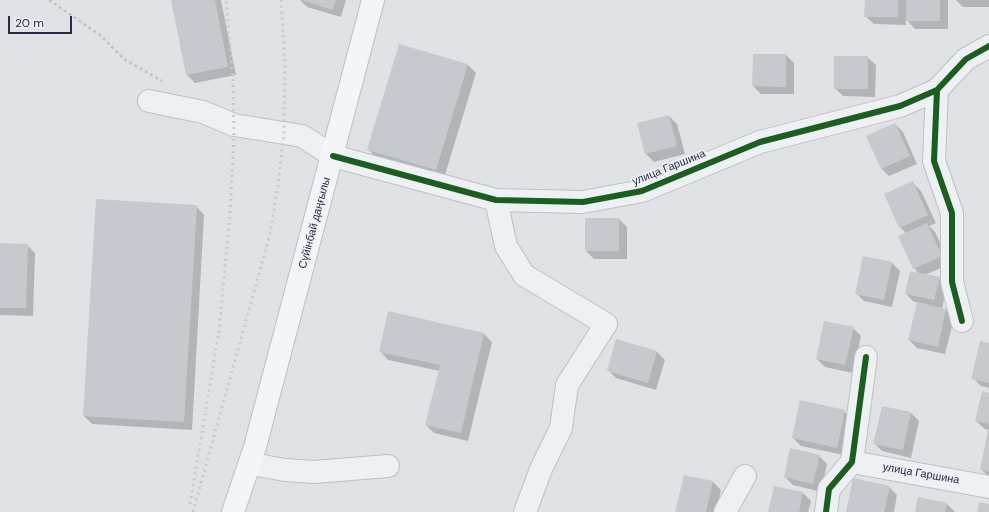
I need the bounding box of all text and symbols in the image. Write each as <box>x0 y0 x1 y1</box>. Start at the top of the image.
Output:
scale bar <box>10 8 74 34</box>
text: 20 m <box>15 15 44 31</box>
street label: улица Гаршина <box>630 147 708 189</box>
street label: Сүйінбай даңғылы <box>296 176 334 270</box>
street label: улица Гаршина <box>881 461 961 487</box>

